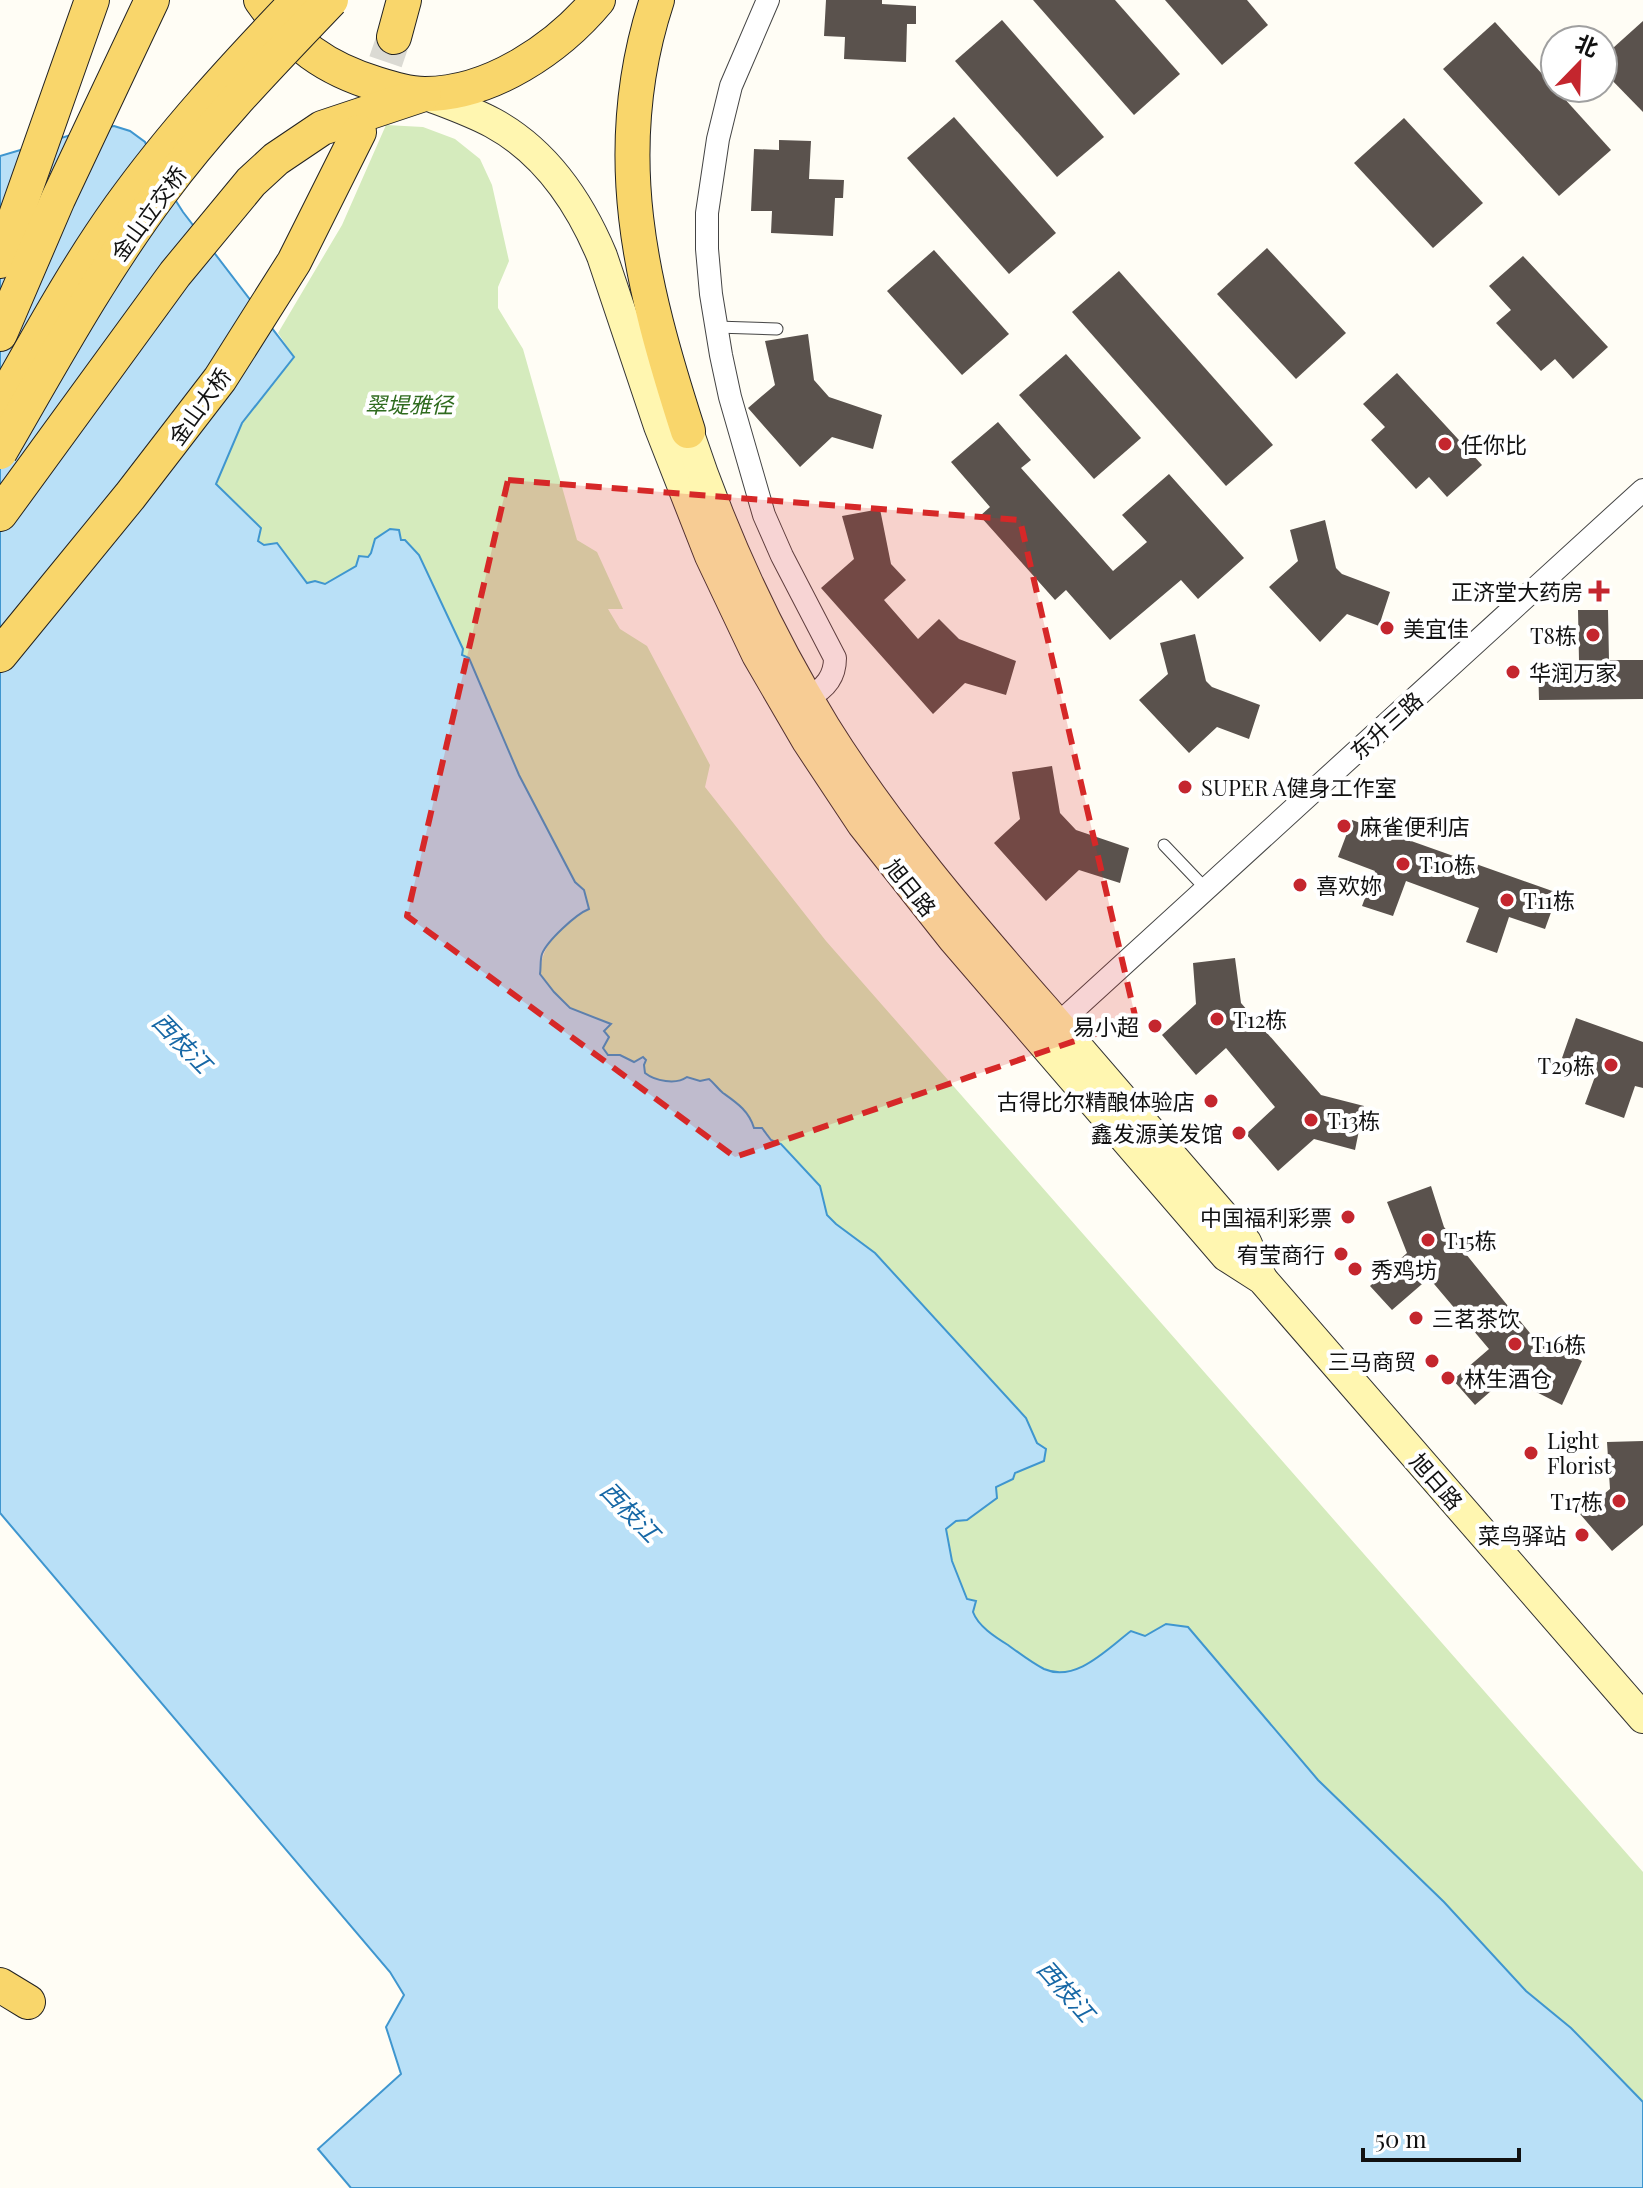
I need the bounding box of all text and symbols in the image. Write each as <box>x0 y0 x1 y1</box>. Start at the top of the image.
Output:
north arrow <box>1539 24 1619 104</box>
text: 北 <box>1571 27 1603 63</box>
street label: 金山立交桥 <box>104 160 192 266</box>
street label: 金山大桥 <box>161 362 237 450</box>
park label: 翠堤雅径 <box>365 389 455 419</box>
place label: 任你比 <box>1461 429 1527 459</box>
marker: 任你比 <box>1436 435 1454 453</box>
place label: 正济堂大药房 <box>1451 576 1583 606</box>
marker: 正济堂大药房 <box>1590 582 1608 600</box>
place label: 美宜佳 <box>1403 613 1469 643</box>
marker: 美宜佳 <box>1378 619 1396 637</box>
place label: T8栋 <box>1530 620 1577 650</box>
marker: T8栋 <box>1584 626 1602 644</box>
place label: 华润万家 <box>1529 657 1617 687</box>
marker: 华润万家 <box>1504 663 1522 681</box>
street label: 东升三路 <box>1343 684 1429 766</box>
place label: SUPER A健身工作室 <box>1201 772 1397 802</box>
marker: SUPER A健身工作室 <box>1176 778 1194 796</box>
place label: 麻雀便利店 <box>1360 811 1470 841</box>
marker: 麻雀便利店 <box>1335 817 1353 835</box>
place label: T10栋 <box>1419 849 1476 879</box>
street label: 旭日路 <box>879 852 943 922</box>
marker: T10栋 <box>1394 855 1412 873</box>
place label: 喜欢妳 <box>1316 870 1382 900</box>
marker: 喜欢妳 <box>1291 876 1309 894</box>
place label: T11栋 <box>1523 885 1575 915</box>
marker: T11栋 <box>1498 891 1516 909</box>
place label: T12栋 <box>1233 1004 1287 1034</box>
water label: 西枝江 <box>146 1005 222 1081</box>
marker: T12栋 <box>1208 1010 1226 1028</box>
place label: 易小超 <box>1073 1011 1139 1041</box>
marker: 易小超 <box>1146 1017 1164 1035</box>
place label: T29栋 <box>1538 1050 1595 1080</box>
marker: T29栋 <box>1602 1056 1620 1074</box>
place label: 古得比尔精酿体验店 <box>997 1086 1195 1116</box>
marker: 古得比尔精酿体验店 <box>1202 1092 1220 1110</box>
place label: T13栋 <box>1327 1105 1380 1135</box>
marker: T13栋 <box>1302 1111 1320 1129</box>
place label: 鑫发源美发馆 <box>1091 1118 1223 1148</box>
marker: 鑫发源美发馆 <box>1230 1124 1248 1142</box>
place label: 中国福利彩票 <box>1200 1202 1332 1232</box>
marker: 中国福利彩票 <box>1339 1208 1357 1226</box>
place label: T15栋 <box>1444 1225 1497 1255</box>
marker: T15栋 <box>1419 1231 1437 1249</box>
place label: 宥莹商行 <box>1237 1239 1325 1269</box>
marker: 宥莹商行 <box>1332 1245 1350 1263</box>
place label: 秀鸡坊 <box>1371 1254 1437 1284</box>
marker: 秀鸡坊 <box>1346 1260 1364 1278</box>
place label: 三茗茶饮 <box>1432 1303 1520 1333</box>
marker: 三茗茶饮 <box>1407 1309 1425 1327</box>
place label: T16栋 <box>1531 1329 1586 1359</box>
marker: T16栋 <box>1506 1335 1524 1353</box>
place label: 三马商贸 <box>1328 1346 1416 1376</box>
marker: 三马商贸 <box>1423 1352 1441 1370</box>
place label: 林生酒仓 <box>1464 1363 1552 1393</box>
marker: 林生酒仓 <box>1439 1369 1457 1387</box>
place label: Light Florist <box>1547 1425 1613 1480</box>
marker: Light Florist <box>1522 1444 1540 1462</box>
street label: 旭日路 <box>1404 1446 1470 1516</box>
water label: 西枝江 <box>594 1474 670 1550</box>
place label: T17栋 <box>1550 1486 1603 1516</box>
marker: T17栋 <box>1610 1492 1628 1510</box>
place label: 菜鸟驿站 <box>1478 1520 1566 1550</box>
marker: 菜鸟驿站 <box>1573 1526 1591 1544</box>
water label: 西枝江 <box>1031 1952 1105 2030</box>
scale bar <box>1363 2112 1519 2162</box>
text: 50 m <box>1375 2122 1427 2154</box>

